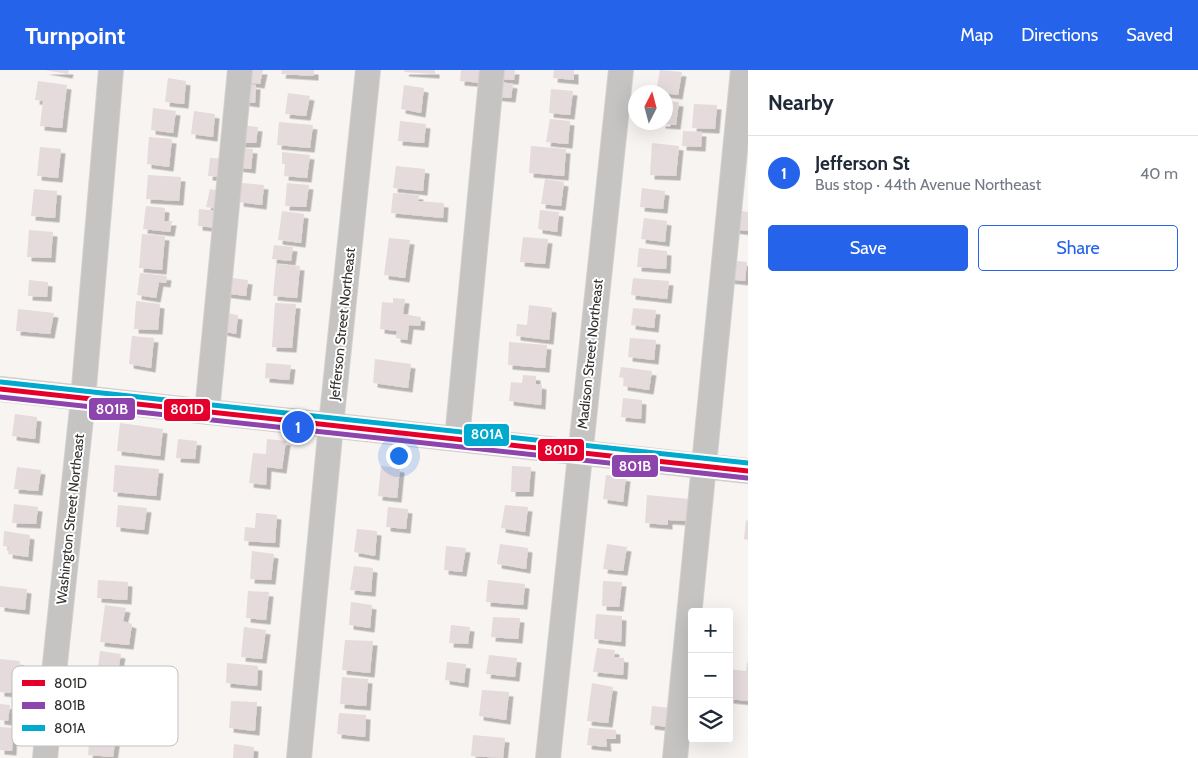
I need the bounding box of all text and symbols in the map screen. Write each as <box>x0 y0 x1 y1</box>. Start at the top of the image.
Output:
text: Turnpoint <box>25 21 125 50</box>
text: Map <box>960 24 993 46</box>
text: Directions <box>1021 24 1098 46</box>
text: Saved <box>1126 24 1173 46</box>
north arrow <box>628 85 673 130</box>
text: Nearby <box>768 90 834 115</box>
text: Jefferson St <box>815 152 910 175</box>
text: 1 <box>781 164 787 183</box>
text: 40 m <box>1140 164 1178 183</box>
text: Bus stop · 44th Avenue Northeast <box>815 175 1041 194</box>
button: Save <box>768 225 968 271</box>
button: Share <box>978 225 1178 271</box>
street label: Jefferson Street Northeast <box>325 247 359 402</box>
street label: Madison Street Northeast <box>573 278 607 430</box>
line badge: 801B <box>88 397 136 421</box>
line badge: 801D <box>163 398 211 422</box>
text: 801B <box>96 400 128 418</box>
text: 801D <box>170 400 204 418</box>
pin: 1 <box>282 408 314 446</box>
line badge: 801A <box>463 423 510 447</box>
text: 801A <box>471 425 503 443</box>
street label: Washington Street Northeast <box>52 432 88 605</box>
line badge: 801D <box>537 438 585 462</box>
text: 801D <box>544 441 578 459</box>
your location <box>386 443 412 469</box>
line badge: 801B <box>611 454 659 478</box>
text: 801B <box>619 457 651 475</box>
map controls <box>688 608 733 743</box>
button: + <box>688 608 733 653</box>
button: − <box>688 653 733 698</box>
legend <box>12 666 178 746</box>
text: 801D <box>54 674 87 692</box>
text: 801B <box>54 696 85 714</box>
button: layers <box>688 698 733 743</box>
text: 801A <box>54 719 86 737</box>

